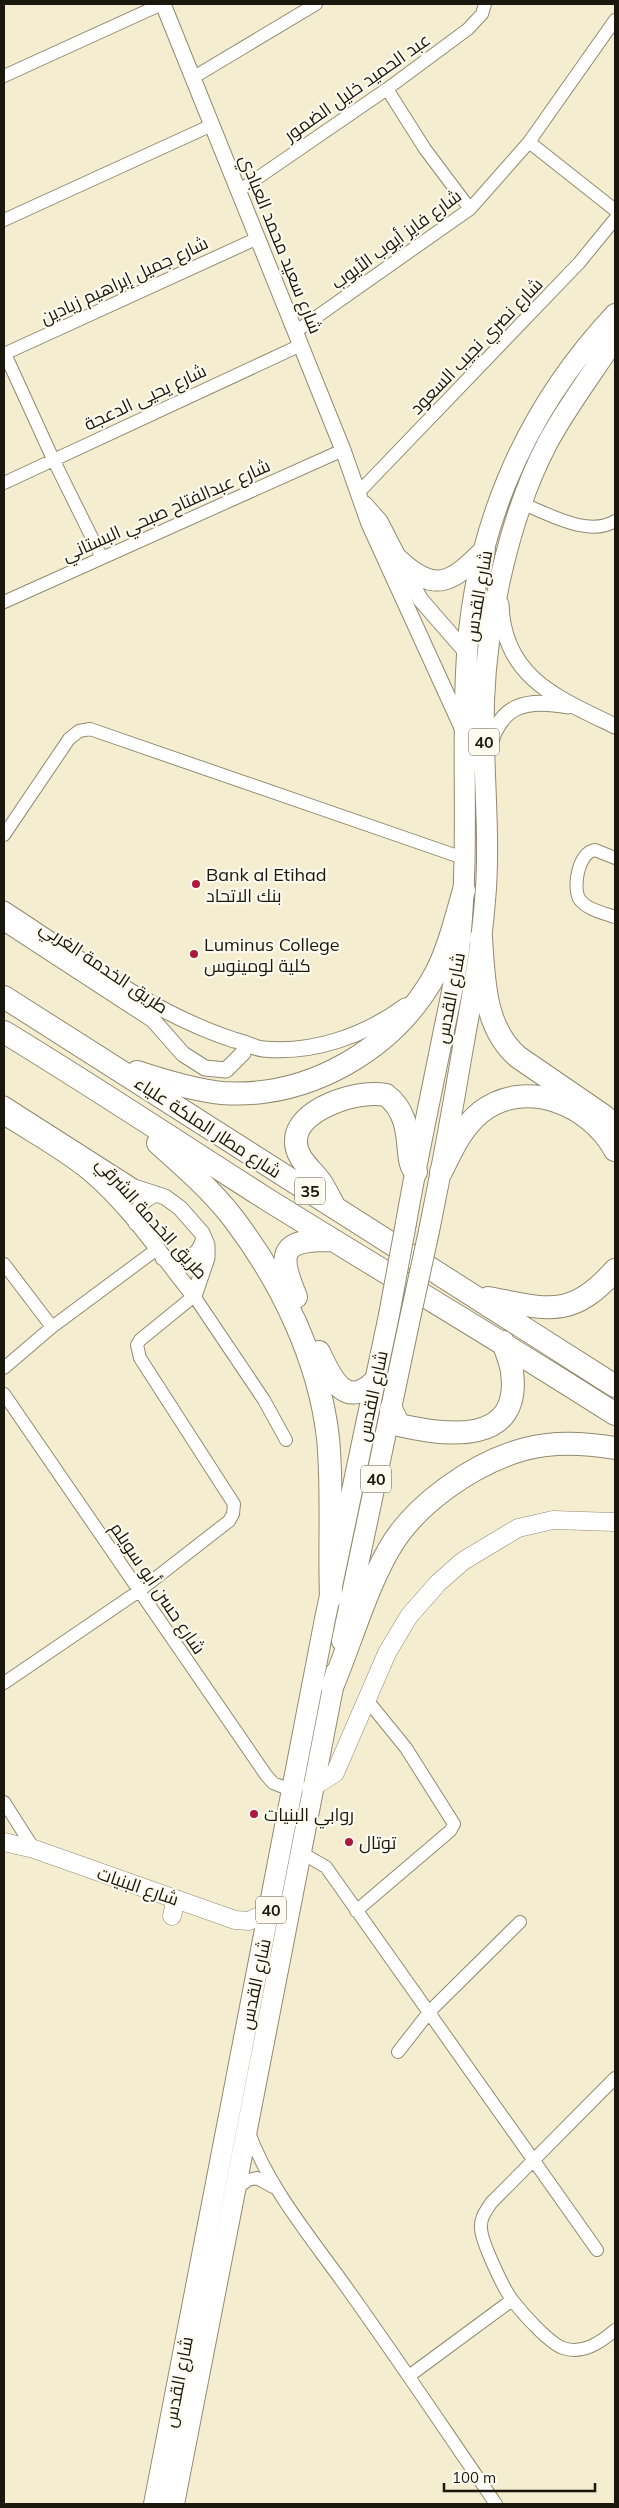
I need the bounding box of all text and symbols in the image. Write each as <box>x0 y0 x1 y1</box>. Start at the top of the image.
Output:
street label: عبد الحميد خليل الضمور <box>279 28 435 147</box>
street label: شارع سعيد محمد العبادي <box>232 151 327 338</box>
street label: شارع فايز أيوب الأيوب <box>326 184 466 295</box>
street label: شارع جميل إبراهيم زيادين <box>36 231 212 330</box>
street label: شارع نصري نجيب السعود <box>405 273 549 421</box>
street label: شارع يحيى الدعجة <box>80 359 210 436</box>
street label: شارع عبدالفتاح صبحي البستاني <box>58 454 275 569</box>
street label: شارع القدس <box>459 549 498 644</box>
road number: 40 <box>469 729 499 756</box>
place label: Bank al Etihad بنك الاتحاد <box>206 863 327 907</box>
marker: Bank al Etihad بنك الاتحاد <box>190 878 202 890</box>
street label: طريق الخدمة الغربي <box>34 915 173 1021</box>
place label: Luminus College كلية لومينوس <box>204 933 340 977</box>
marker: Luminus College كلية لومينوس <box>188 948 200 960</box>
street label: شارع القدس <box>430 951 471 1046</box>
street label: شارع مطار الملكة علياء <box>130 1071 286 1184</box>
street label: طريق الخدمة الشرقي <box>89 1152 213 1286</box>
road number: 35 <box>295 1178 325 1204</box>
street label: شارع القدس <box>351 1348 394 1444</box>
road number: 40 <box>361 1466 391 1492</box>
street label: شارع حسن أبو سويلم <box>105 1518 211 1659</box>
place label: روابي البنيات <box>264 1803 354 1829</box>
marker: روابي البنيات <box>248 1808 260 1820</box>
place label: توتال <box>359 1831 397 1854</box>
marker: توتال <box>343 1836 355 1848</box>
street label: شارع البنيات <box>94 1861 182 1912</box>
road number: 40 <box>256 1896 286 1924</box>
street label: شارع القدس <box>234 1936 277 2032</box>
street label: شارع القدس <box>158 2335 199 2430</box>
scale bar <box>444 2460 595 2492</box>
text: 100 m <box>452 2468 496 2487</box>

